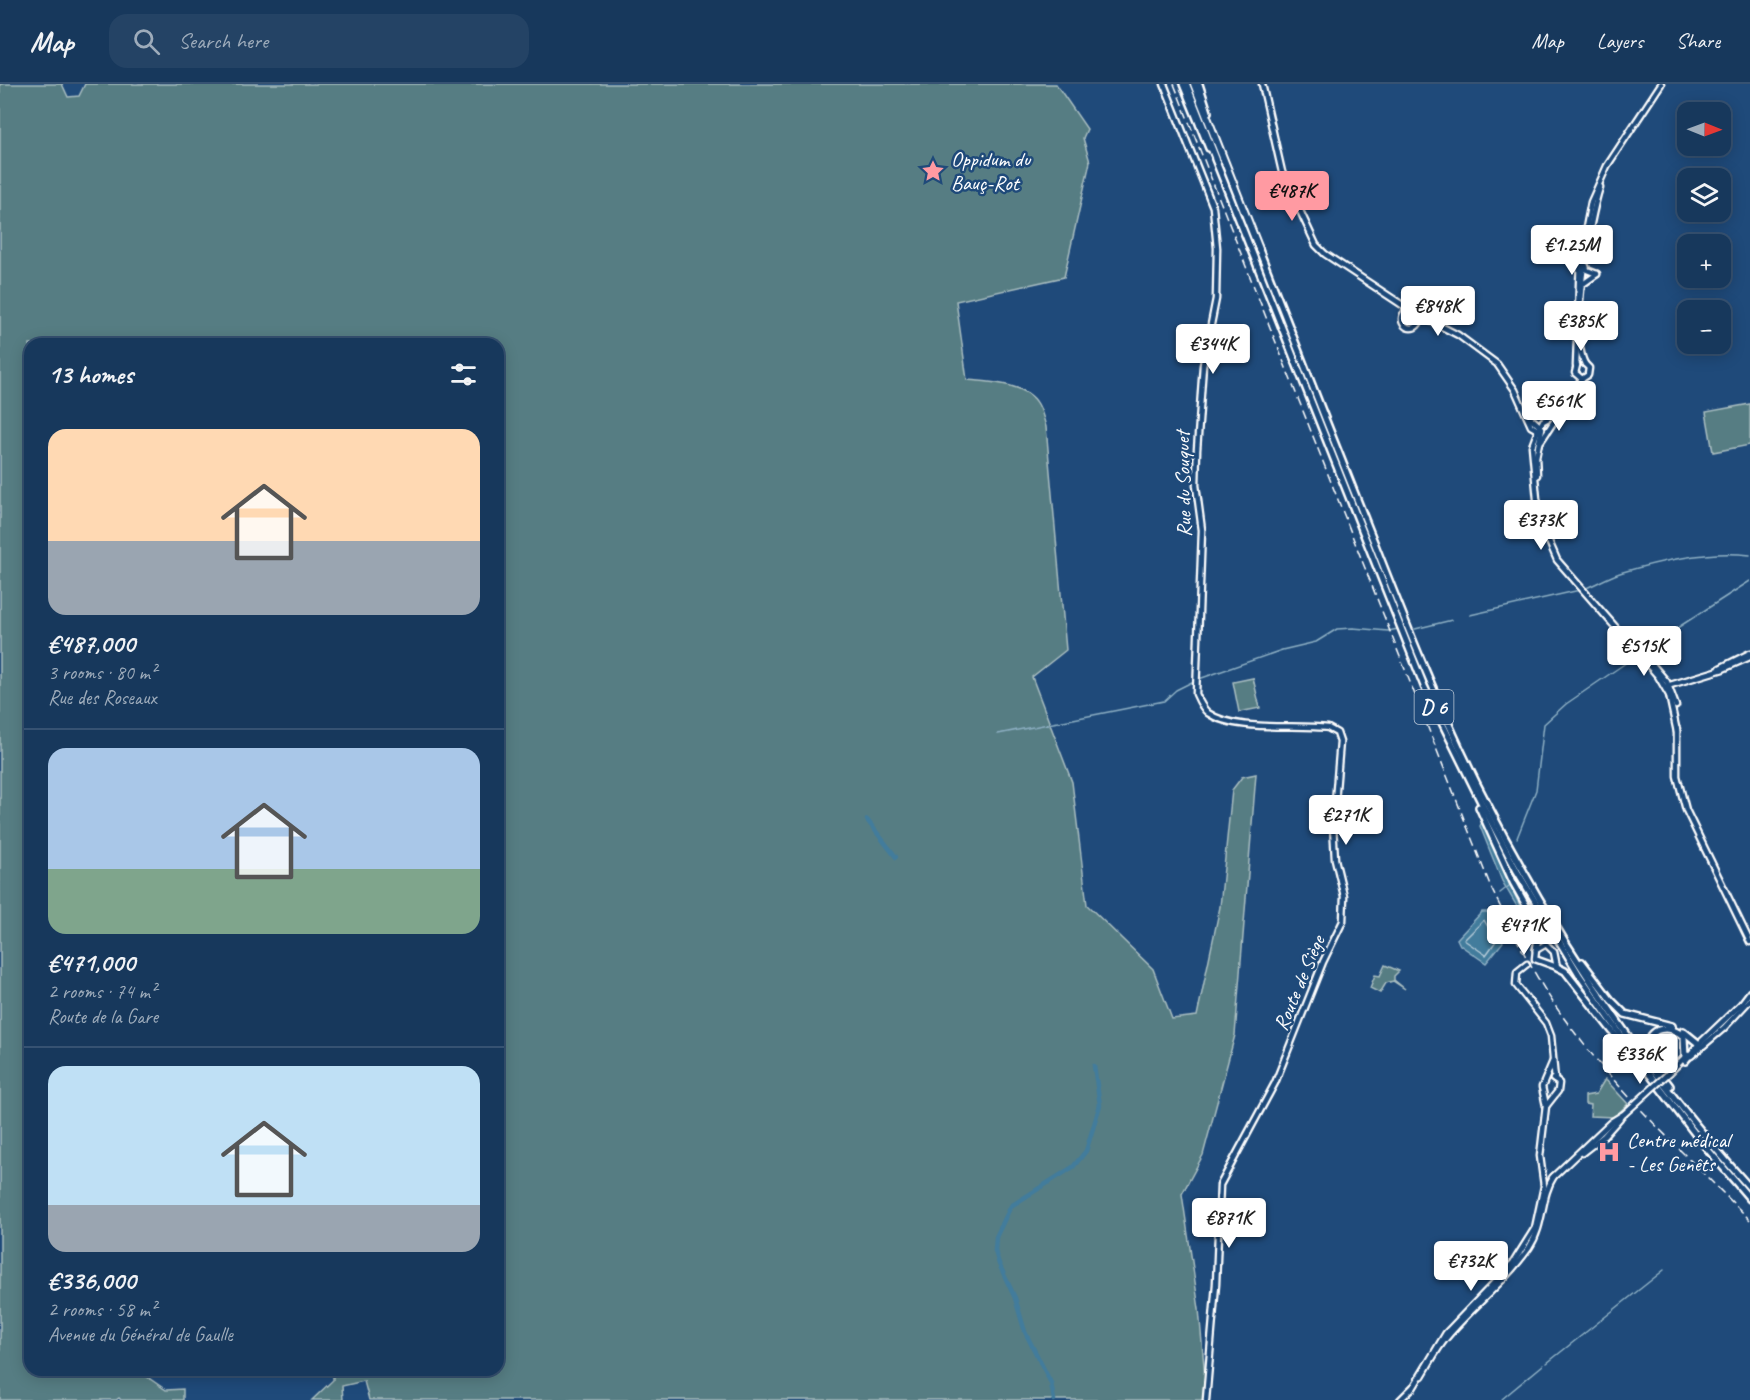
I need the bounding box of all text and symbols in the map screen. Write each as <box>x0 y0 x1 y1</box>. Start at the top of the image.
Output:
search box <box>109 14 529 68</box>
text: Map <box>30 24 73 59</box>
icon: search <box>130 25 163 58</box>
text: Search here <box>178 27 268 55</box>
text: Map <box>1531 28 1564 54</box>
text: Layers <box>1597 28 1643 54</box>
text: Share <box>1676 28 1720 54</box>
north arrow <box>1677 102 1731 156</box>
map controls <box>1677 102 1731 354</box>
place label: Oppidum du Bauç-Rot <box>951 146 1032 196</box>
place icon: Oppidum du Bauç-Rot <box>920 158 946 184</box>
button: layers <box>1677 168 1731 222</box>
pin: €487K <box>1250 171 1334 222</box>
text: €487K <box>1269 178 1315 203</box>
pin: €1.25M <box>1523 225 1621 276</box>
text: €1.25M <box>1545 232 1599 257</box>
button: + <box>1677 234 1731 288</box>
pin: €848K <box>1396 286 1480 337</box>
text: €848K <box>1415 293 1461 318</box>
button: − <box>1677 300 1731 354</box>
pin: €385K <box>1539 301 1623 352</box>
text: €385K <box>1558 308 1604 333</box>
pin: €344K <box>1171 324 1255 375</box>
text: €344K <box>1190 331 1236 356</box>
text: 13 homes <box>48 358 133 391</box>
icon: filters <box>447 358 480 391</box>
pin: €561K <box>1517 381 1601 432</box>
text: €561K <box>1536 388 1582 413</box>
street label: Rue du Souquet <box>1169 428 1197 537</box>
icon: home <box>210 468 318 576</box>
pin: €373K <box>1499 500 1583 551</box>
text: €373K <box>1518 507 1564 532</box>
pin: €515K <box>1602 626 1686 677</box>
text: €487,000 <box>48 627 135 660</box>
text: €515K <box>1621 633 1667 658</box>
text: 3 rooms · 80 m² <box>48 660 156 685</box>
text: Rue des Roseaux <box>48 685 156 710</box>
road number: D 6 <box>1414 690 1454 724</box>
icon: home <box>210 787 318 895</box>
pin: €271K <box>1304 795 1388 846</box>
text: €271K <box>1323 802 1369 827</box>
pin: €471K <box>1482 905 1566 956</box>
text: €471K <box>1501 912 1547 937</box>
street label: Route de Siège <box>1267 930 1331 1034</box>
text: €471,000 <box>48 946 135 979</box>
text: 2 rooms · 74 m² <box>48 979 156 1004</box>
text: Route de la Gare <box>48 1004 158 1029</box>
pin: €336K <box>1598 1034 1682 1085</box>
text: €336K <box>1617 1041 1663 1066</box>
icon: home <box>210 1105 318 1213</box>
place label: Centre médical - Les Genêts <box>1627 1127 1733 1177</box>
hospital icon: Centre médical - Les Genêts <box>1596 1139 1622 1165</box>
pin: €871K <box>1187 1198 1271 1249</box>
text: €871K <box>1206 1205 1252 1230</box>
pin: €732K <box>1429 1241 1513 1292</box>
text: €732K <box>1448 1248 1494 1273</box>
text: €336,000 <box>48 1264 136 1297</box>
text: 2 rooms · 58 m² <box>48 1297 156 1322</box>
text: Avenue du Général de Gaulle <box>48 1322 233 1347</box>

